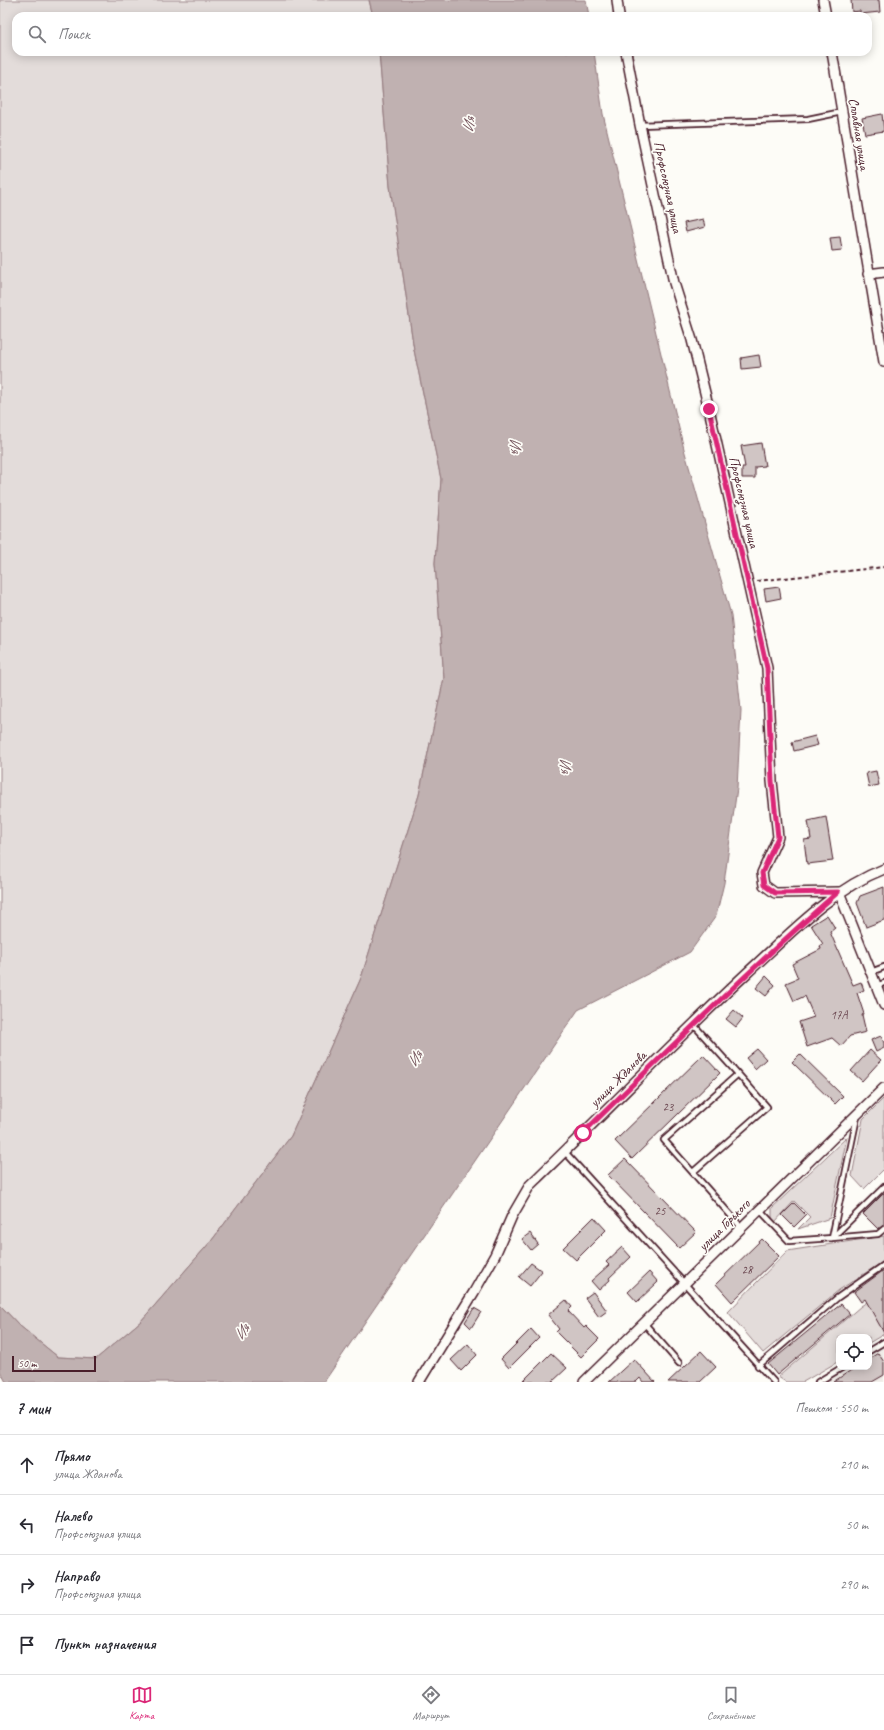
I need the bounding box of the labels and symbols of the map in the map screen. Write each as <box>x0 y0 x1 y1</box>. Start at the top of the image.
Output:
street label: Сплавная улица <box>845 97 873 172</box>
water label: Ия <box>459 114 479 133</box>
street label: Профсоюзная улица <box>650 140 686 236</box>
route end <box>700 400 718 418</box>
water label: Ия <box>504 436 526 456</box>
street label: Профсоюзная улица <box>725 455 763 551</box>
water label: Ия <box>554 756 576 776</box>
house number: 17А <box>831 1007 848 1023</box>
water label: Ия <box>403 1046 428 1070</box>
street label: улица Жданова <box>585 1046 651 1112</box>
house number: 23 <box>663 1099 675 1115</box>
route start <box>574 1124 592 1142</box>
street label: улица Горького <box>694 1195 754 1255</box>
house number: 25 <box>655 1203 666 1219</box>
house number: 28 <box>742 1262 754 1278</box>
water label: Ия <box>230 1318 256 1344</box>
scale bar <box>12 1354 96 1373</box>

